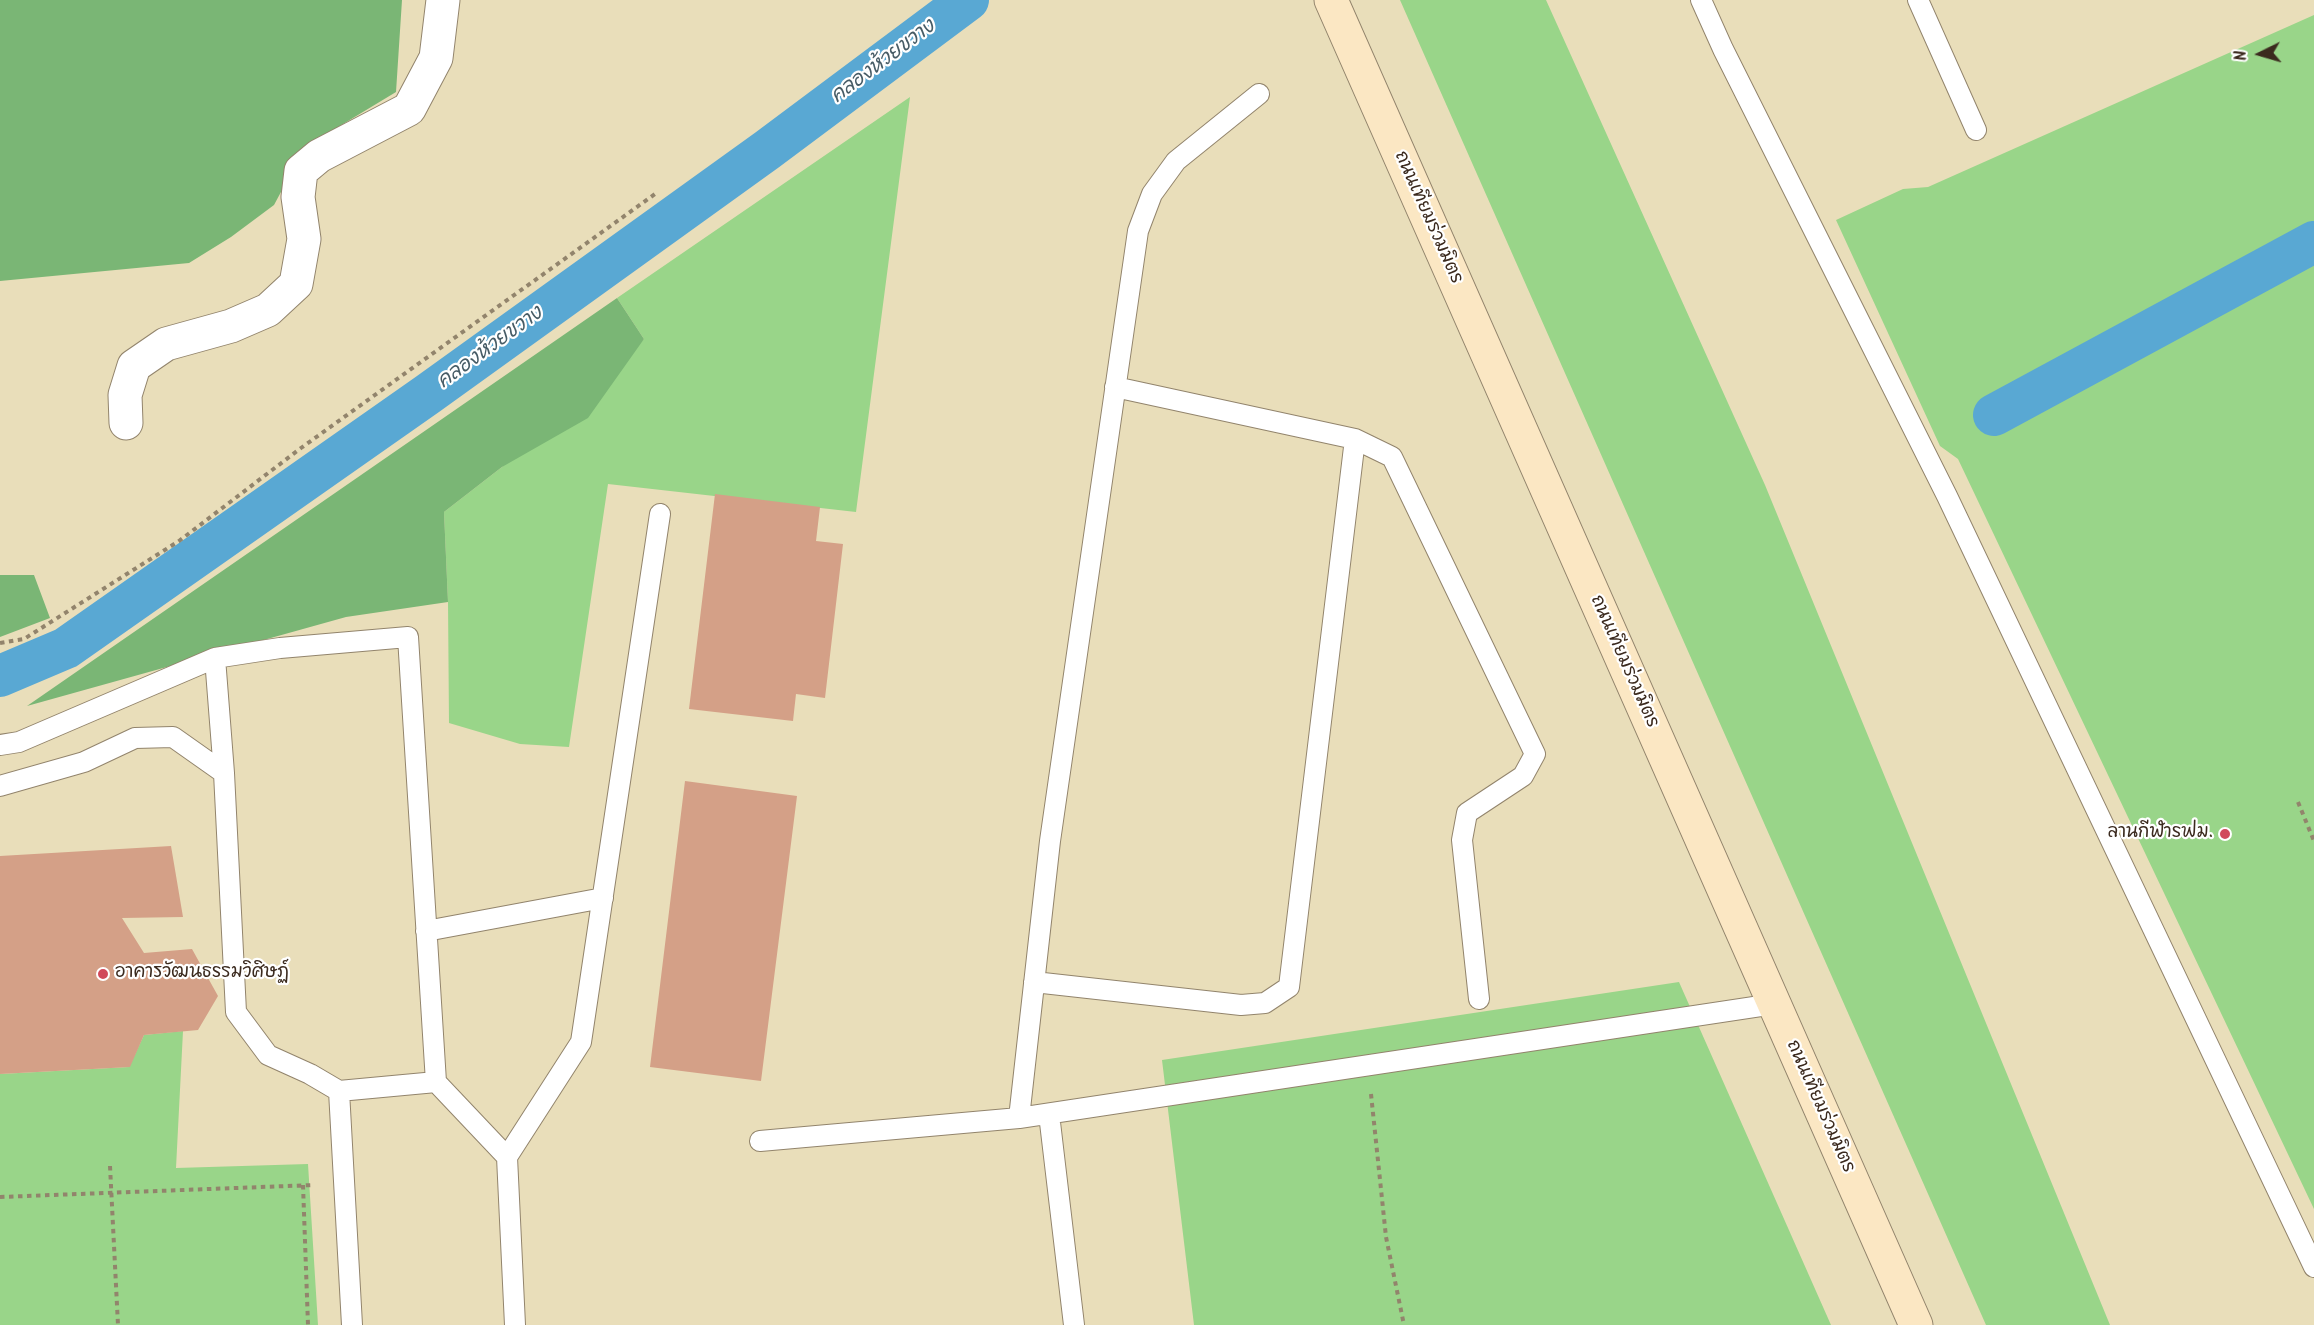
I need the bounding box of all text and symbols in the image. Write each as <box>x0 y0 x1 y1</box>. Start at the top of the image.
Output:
water label: คลองห้วยขวาง <box>827 16 941 110</box>
north arrow <box>2230 24 2290 84</box>
text: N <box>2229 49 2254 62</box>
street label: ถนนเทียมร่วมมิตร <box>1388 148 1466 288</box>
water label: คลองห้วยขวาง <box>434 303 548 395</box>
street label: ถนนเทียมร่วมมิตร <box>1584 592 1662 732</box>
place label: ลานกีฬารฟม. <box>2107 823 2213 845</box>
marker: ลานกีฬารฟม. <box>2218 827 2232 841</box>
place label: อาคารวัฒนธรรมวิศิษฏ์ <box>115 963 289 985</box>
marker: อาคารวัฒนธรรมวิศิษฏ์ <box>96 967 110 981</box>
street label: ถนนเทียมร่วมมิตร <box>1780 1037 1858 1177</box>

